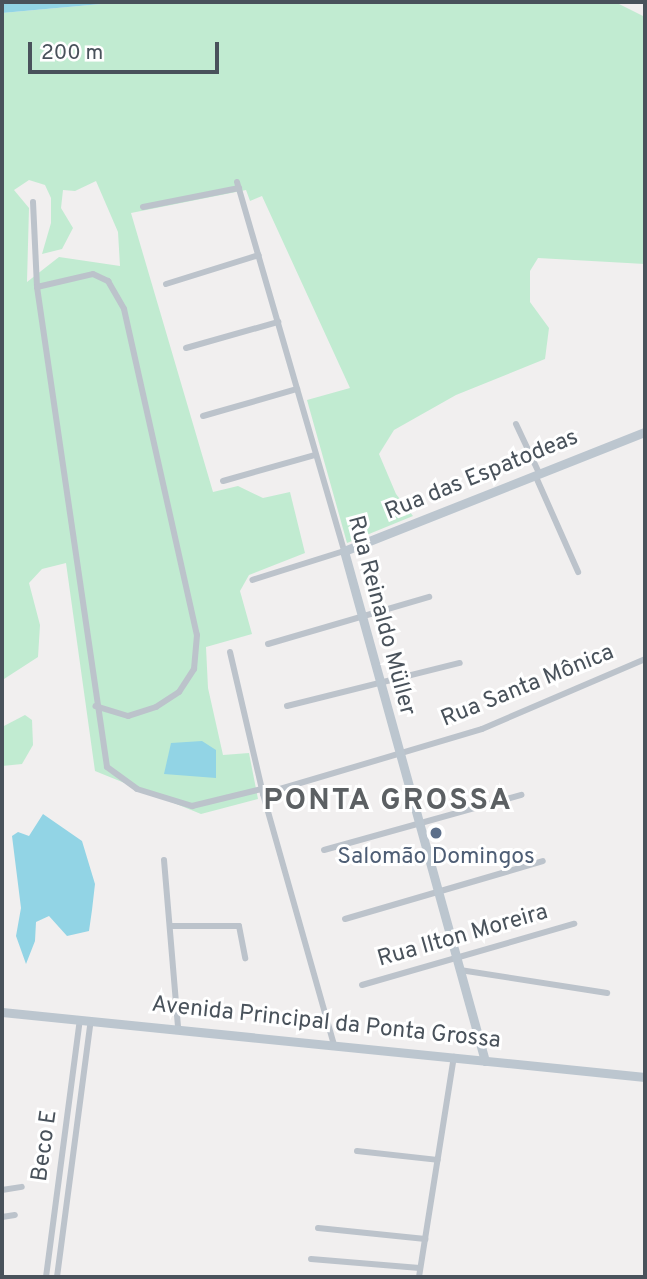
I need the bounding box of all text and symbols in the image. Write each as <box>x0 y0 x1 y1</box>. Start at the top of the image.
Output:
scale bar <box>32 28 222 72</box>
text: 200 m <box>41 40 103 67</box>
street label: Rua das Espatodeas <box>381 425 583 527</box>
street label: Rua Reinaldo Müller <box>340 513 420 719</box>
street label: Rua Santa Mônica <box>438 640 618 734</box>
district label: PONTA GROSSA <box>264 784 512 820</box>
marker: Salomão Domingos <box>428 825 444 841</box>
place label: Salomão Domingos <box>337 844 535 872</box>
street label: Rua Ilton Moreira <box>375 899 551 975</box>
street label: Avenida Principal da Ponta Grossa <box>150 992 502 1056</box>
street label: Beco E <box>27 1109 65 1183</box>

